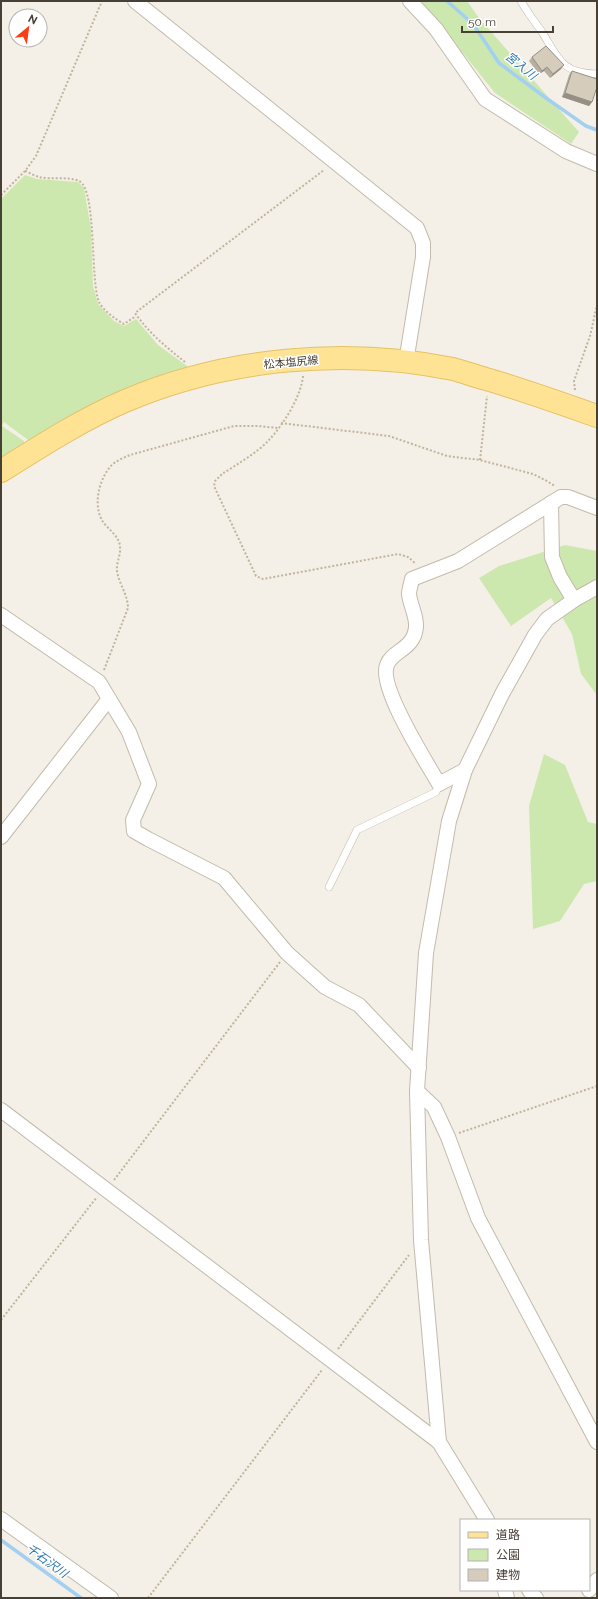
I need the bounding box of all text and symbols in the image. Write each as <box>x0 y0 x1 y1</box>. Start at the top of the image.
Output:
north arrow <box>8 8 48 48</box>
scale bar <box>462 8 553 34</box>
text: N <box>26 12 39 27</box>
text: 50 m <box>468 15 496 29</box>
water label: 宮入川 <box>503 49 541 84</box>
street label: 松本塩尻線 <box>263 354 319 371</box>
legend <box>460 1519 590 1591</box>
text: 道路 <box>496 1528 520 1542</box>
water label: 千石沢川 <box>23 1541 72 1582</box>
text: 公園 <box>496 1548 520 1562</box>
text: 建物 <box>496 1568 520 1582</box>

